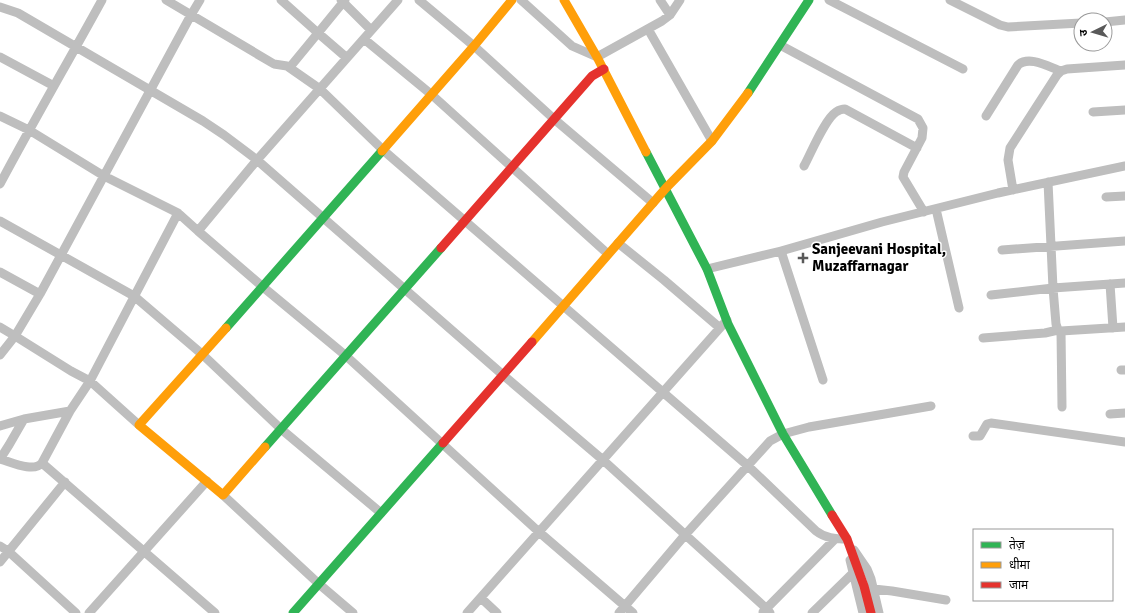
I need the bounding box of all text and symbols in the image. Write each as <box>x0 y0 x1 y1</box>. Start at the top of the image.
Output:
north arrow <box>1073 12 1113 52</box>
text: उ <box>1077 28 1090 37</box>
place label: Sanjeevani Hospital, Muzaffarnagar <box>812 240 946 275</box>
marker: Sanjeevani Hospital, Muzaffarnagar <box>797 252 809 264</box>
legend <box>973 529 1113 601</box>
text: तेज़ <box>1009 537 1026 553</box>
text: धीमा <box>1009 557 1031 573</box>
text: जाम <box>1009 578 1029 593</box>

